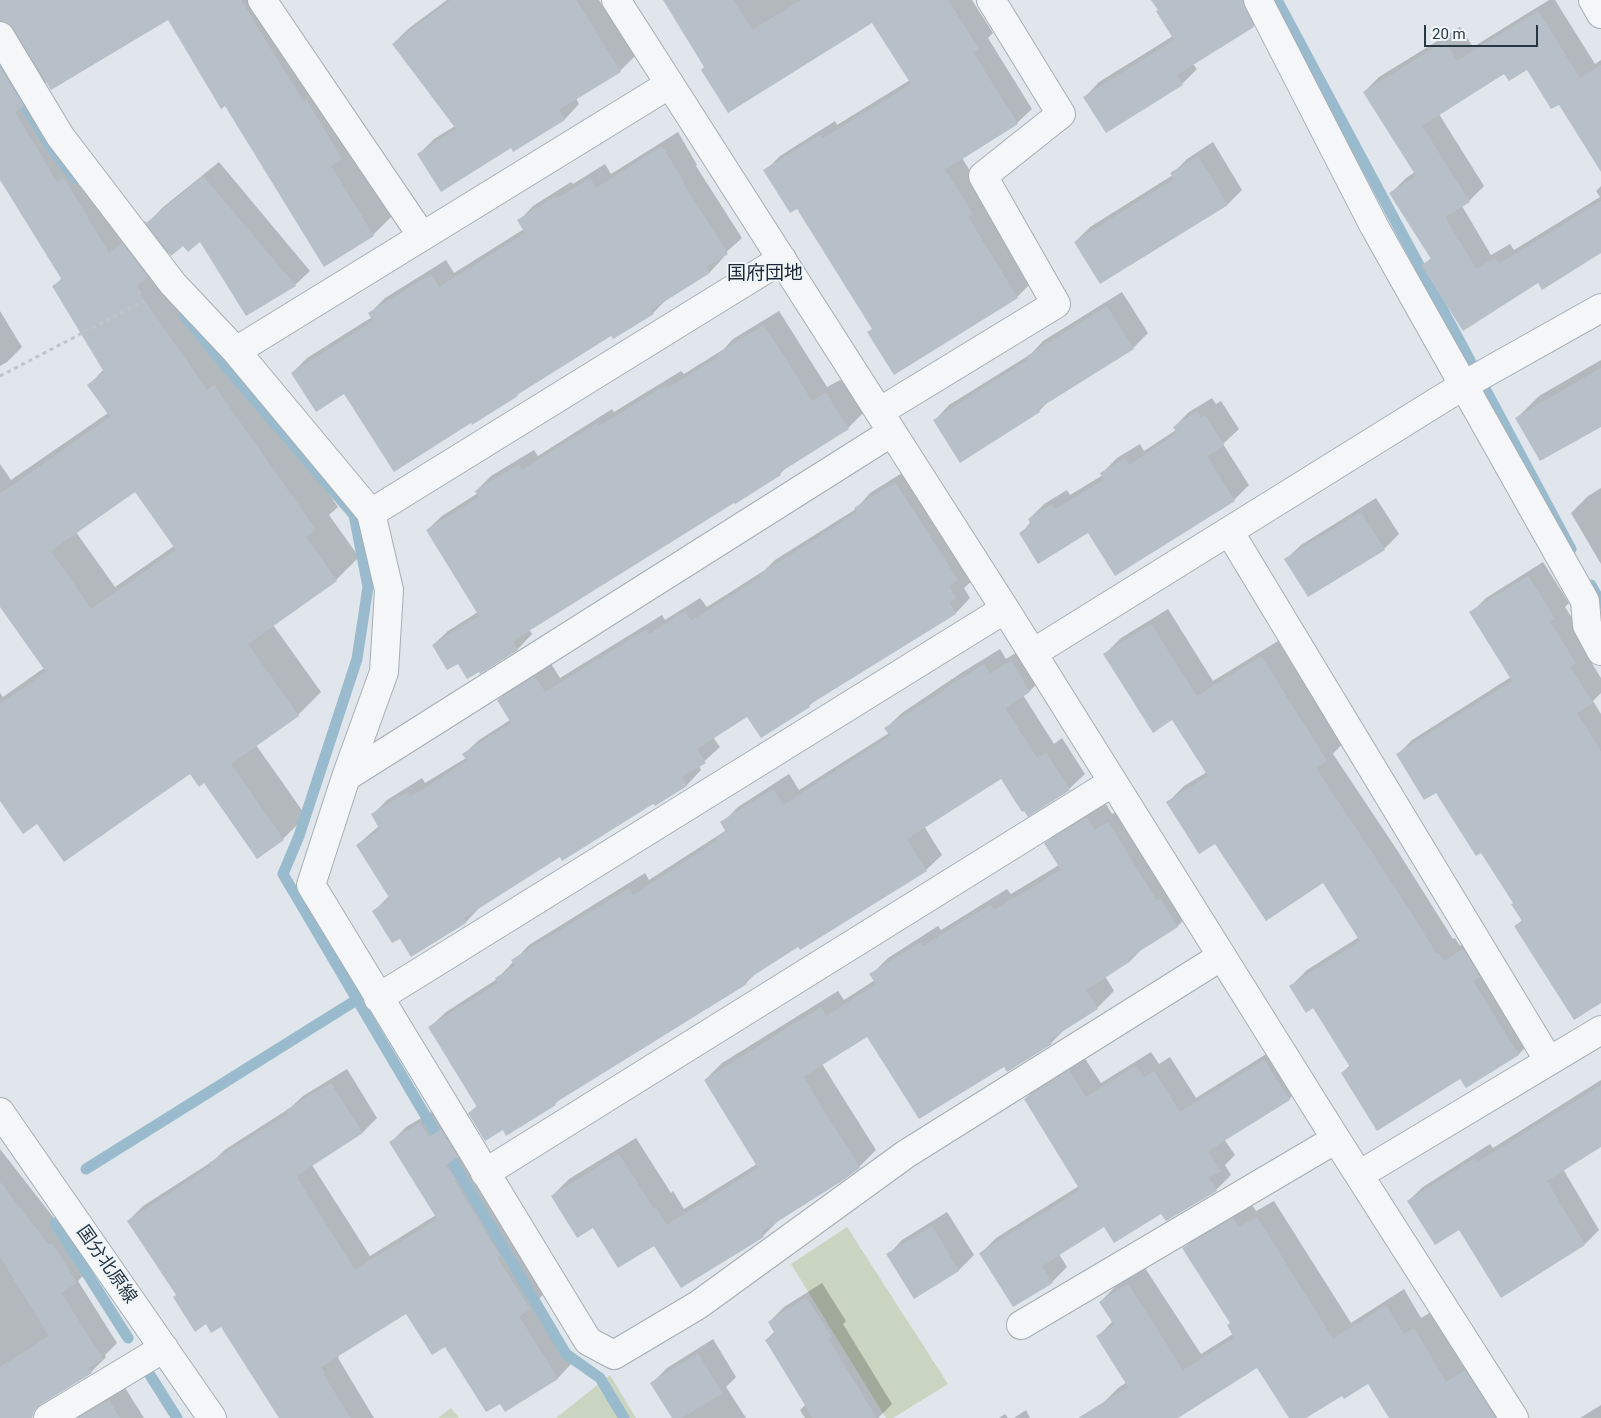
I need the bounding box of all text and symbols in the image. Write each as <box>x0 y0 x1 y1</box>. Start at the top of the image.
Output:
scale bar <box>1426 15 1540 47</box>
text: 20 m <box>1432 25 1466 43</box>
district label: 国府団地 <box>727 263 803 285</box>
street label: 国分北原線 <box>71 1222 141 1308</box>

